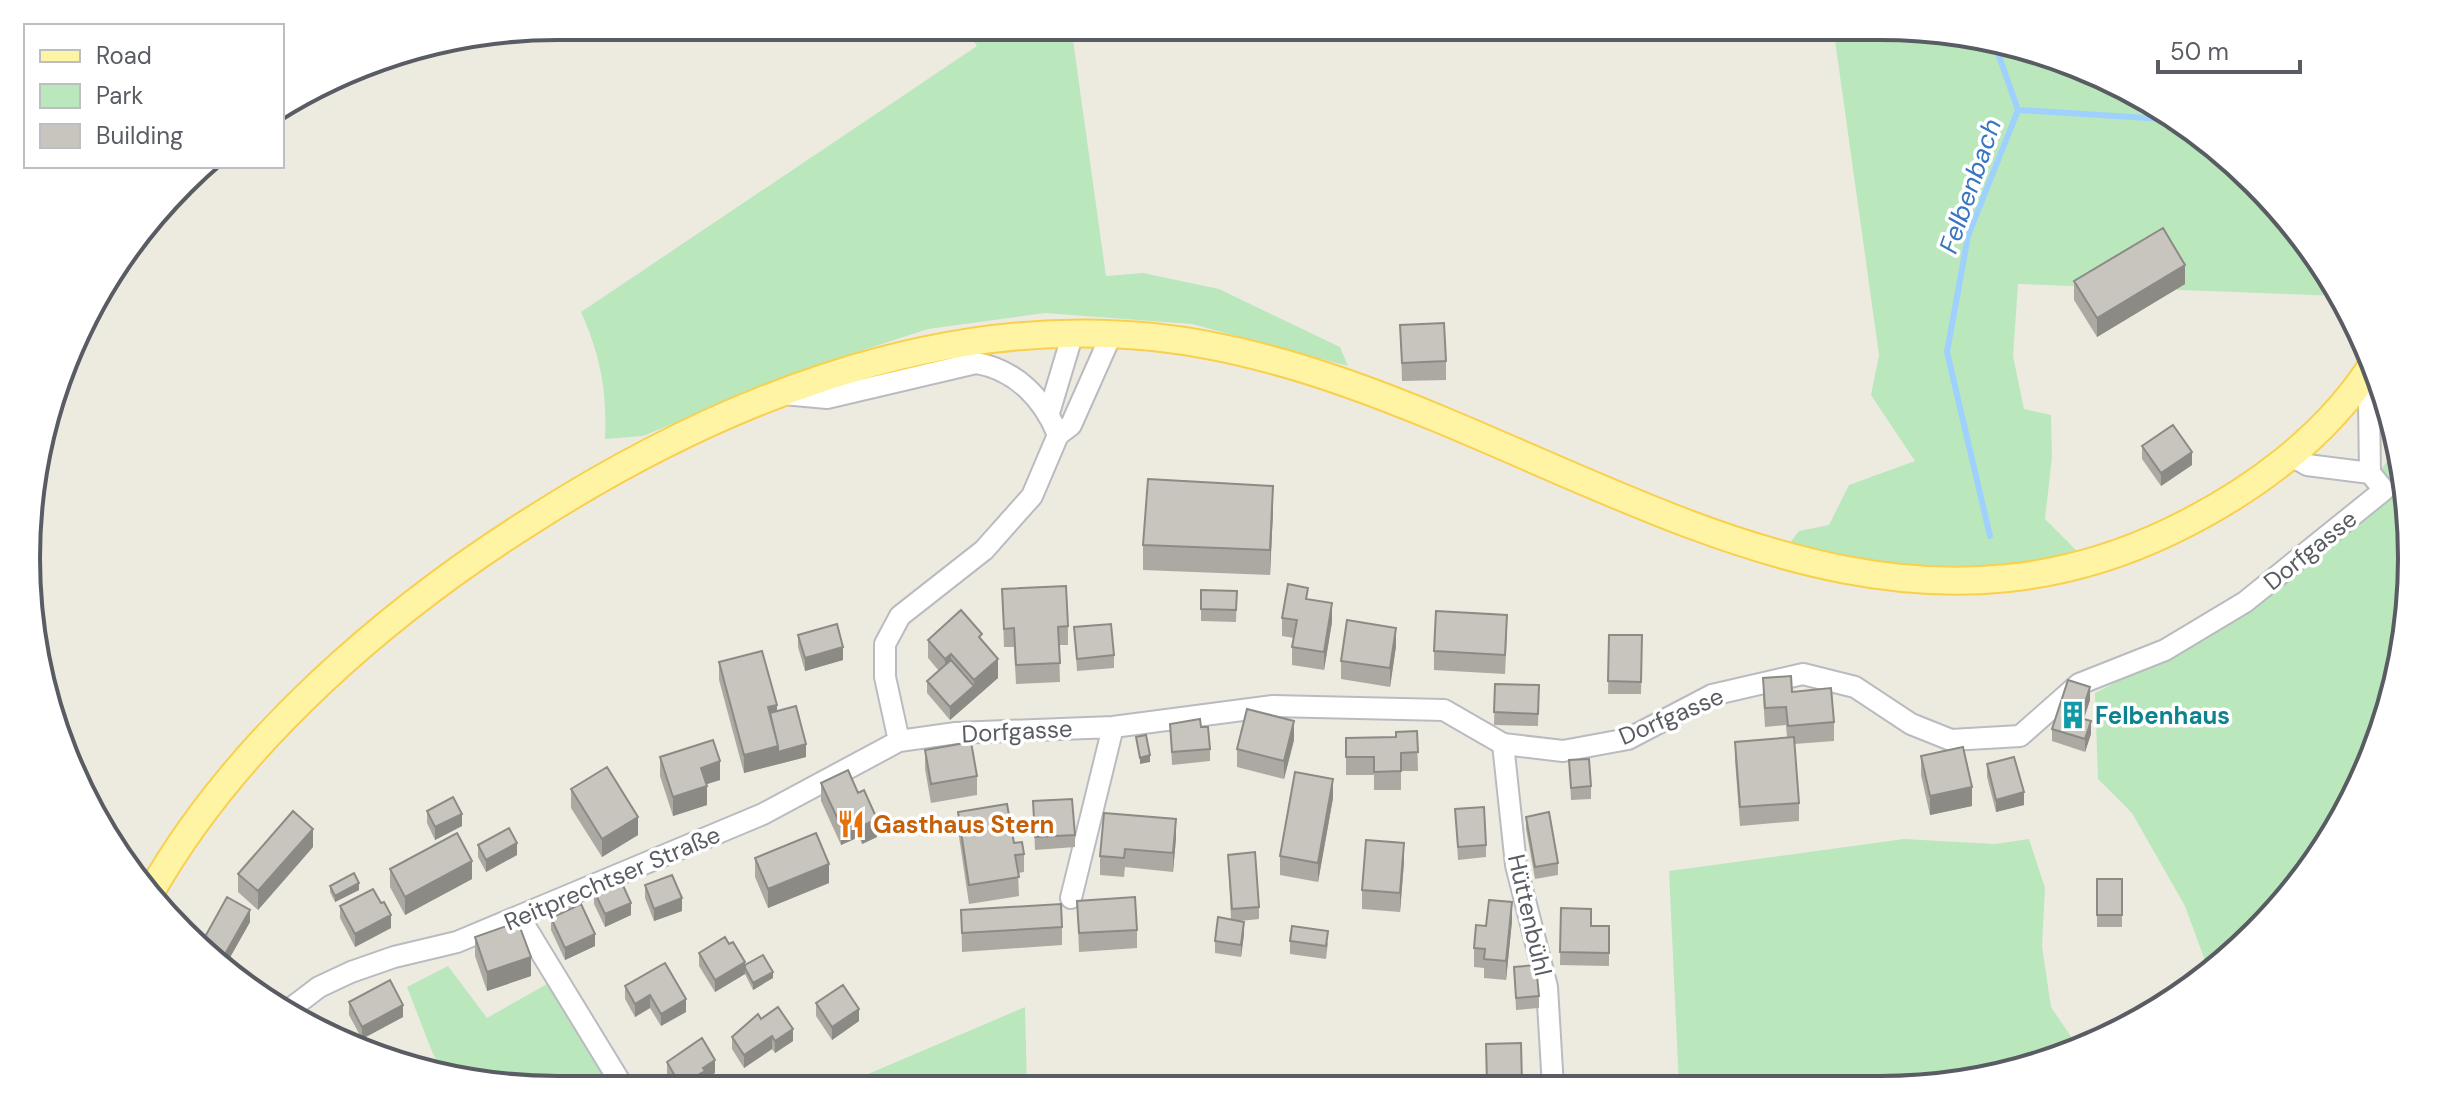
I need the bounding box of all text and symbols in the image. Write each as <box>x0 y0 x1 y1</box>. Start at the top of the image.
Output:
legend <box>24 24 284 168</box>
scale bar <box>2158 24 2300 74</box>
text: 50 m <box>2170 36 2229 67</box>
text: Road <box>96 40 152 71</box>
text: Park <box>96 80 143 111</box>
water label: Felbenbach <box>1931 114 2009 258</box>
text: Building <box>96 120 183 151</box>
street label: Dorfgasse <box>2257 503 2363 597</box>
street label: Dorfgasse <box>1614 680 1728 752</box>
building icon: Felbenhaus <box>2058 700 2088 730</box>
place label: Felbenhaus <box>2095 700 2230 731</box>
street label: Dorfgasse <box>961 713 1073 749</box>
restaurant icon: Gasthaus Stern <box>836 809 866 839</box>
place label: Gasthaus Stern <box>873 809 1054 840</box>
street label: Reitprechtser Straße <box>499 818 725 938</box>
street label: Hüttenbühl <box>1501 851 1559 979</box>

